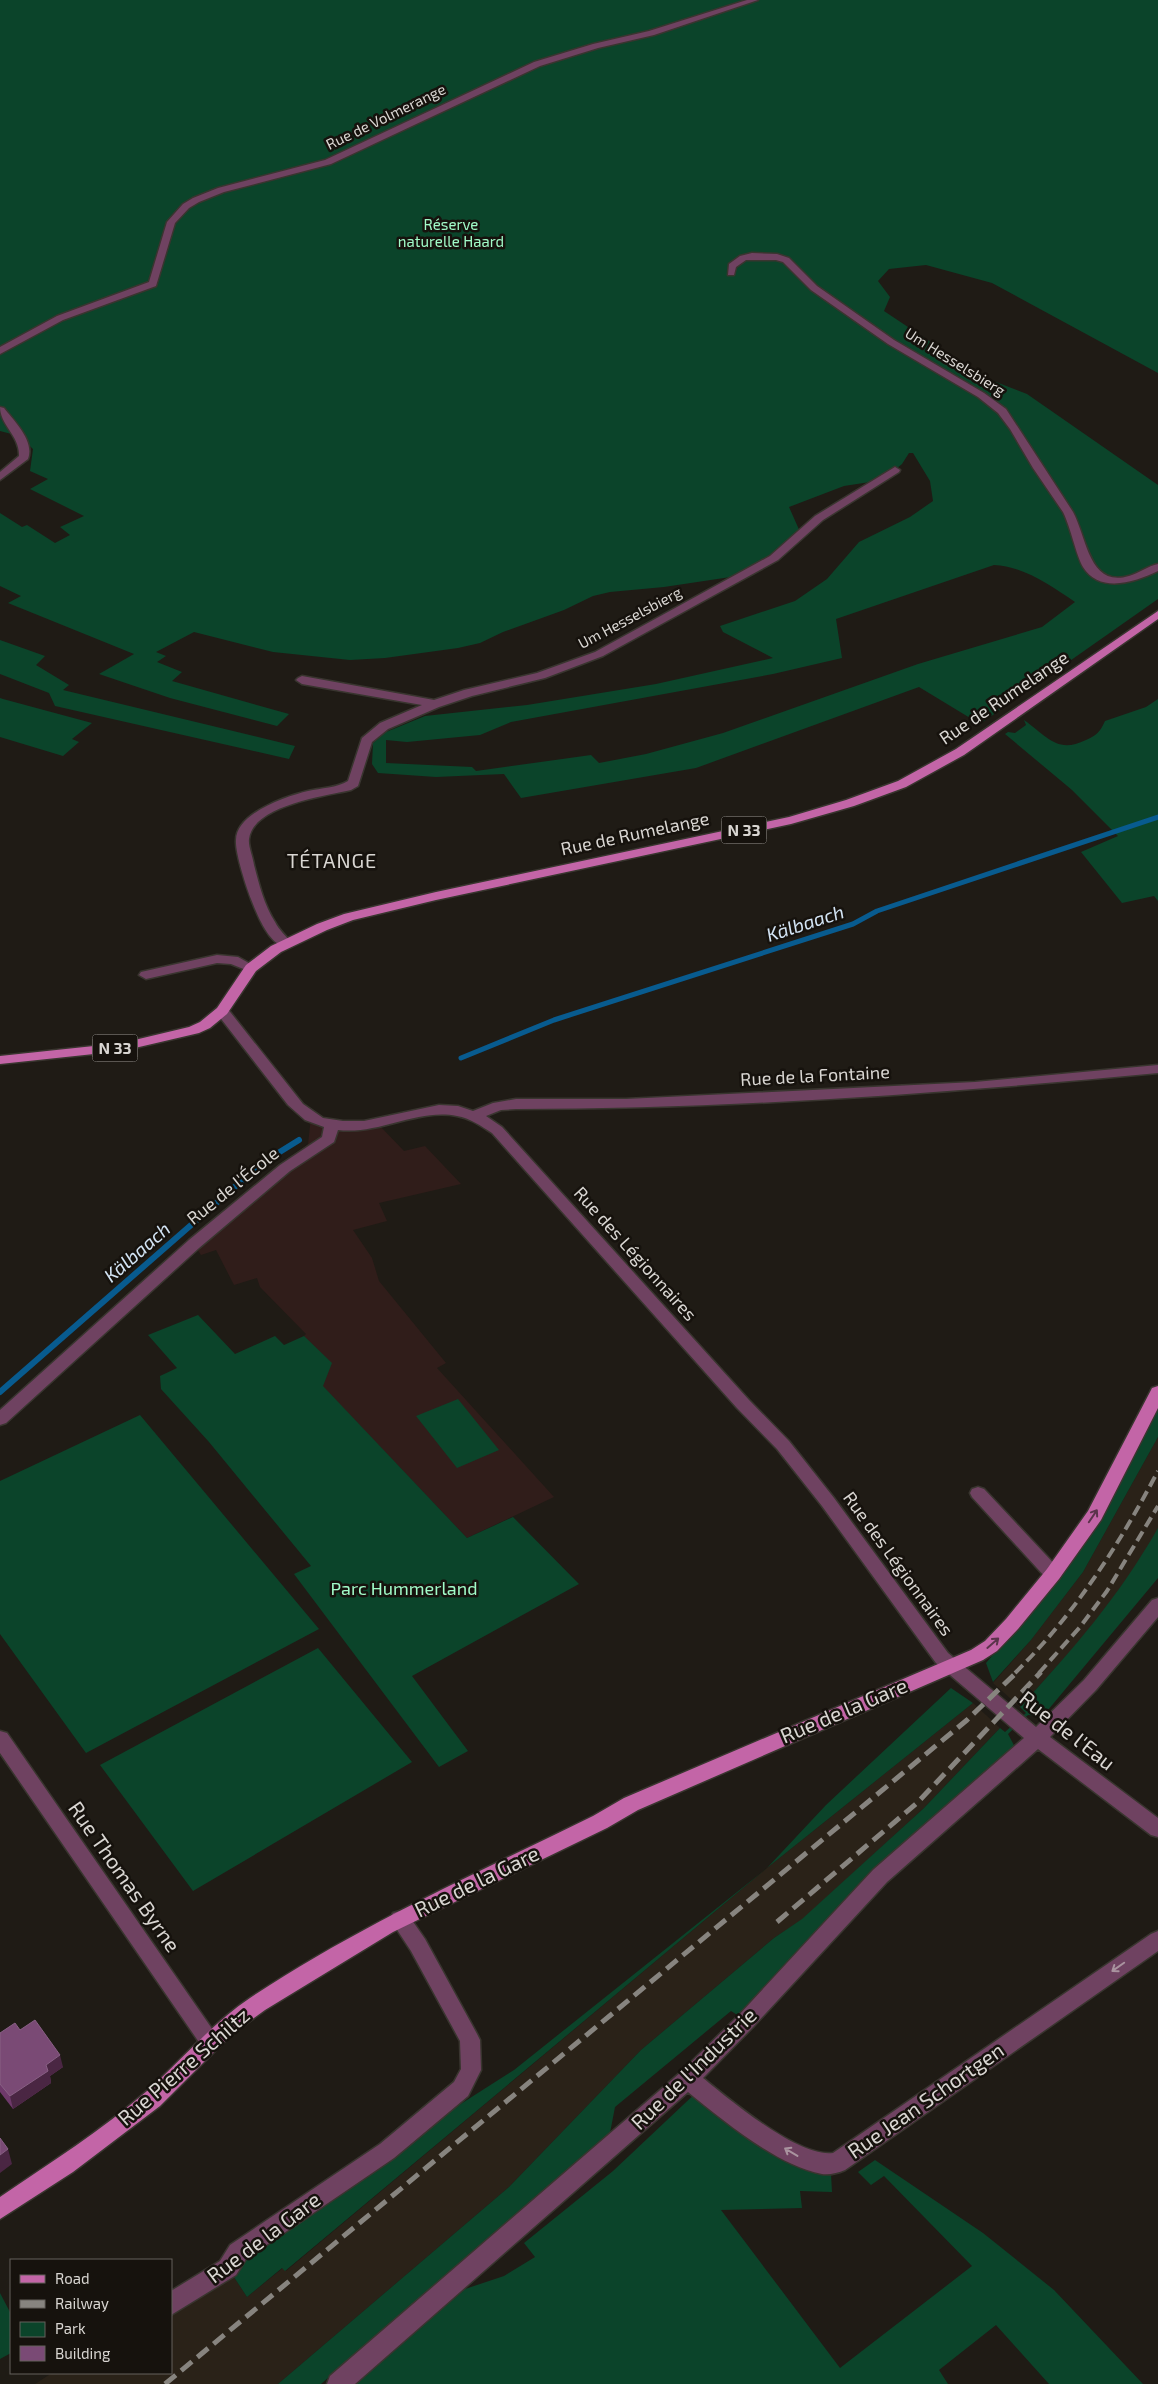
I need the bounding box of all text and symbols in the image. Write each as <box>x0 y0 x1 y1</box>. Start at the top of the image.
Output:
street label: Rue de Volmerange <box>323 79 448 153</box>
park label: Réserve naturelle Haard <box>398 215 504 250</box>
street label: Um Hesselsbierg <box>902 323 1009 399</box>
street label: Um Hesselsbierg <box>575 582 685 652</box>
street label: Rue de Rumelange <box>935 646 1072 749</box>
street label: Rue de Rumelange <box>559 807 711 859</box>
road number: N 33 <box>722 816 766 844</box>
district label: TÉTANGE <box>287 848 377 872</box>
water label: Kälbaach <box>763 899 847 946</box>
road number: N 33 <box>92 1034 138 1062</box>
street label: Rue de la Fontaine <box>740 1060 890 1090</box>
street label: Rue de l'École <box>182 1142 283 1229</box>
street label: Rue des Légionnaires <box>570 1182 702 1325</box>
water label: Kälbaach <box>99 1217 175 1287</box>
street label: Rue des Légionnaires <box>839 1487 959 1640</box>
one-way arrow <box>1088 1509 1098 1523</box>
park label: Parc Hummerland <box>331 1577 477 1599</box>
one-way arrow <box>986 1638 999 1649</box>
street label: Rue de la Gare <box>776 1672 911 1748</box>
street label: Rue de l'Eau <box>1015 1685 1121 1775</box>
street label: Rue Thomas Byrne <box>64 1796 187 1956</box>
street label: Rue de la Gare <box>410 1840 543 1922</box>
one-way arrow <box>1111 1962 1125 1972</box>
street label: Rue Pierre Schiltz <box>112 2002 254 2130</box>
street label: Rue de l'Industrie <box>625 2002 761 2134</box>
street label: Rue Jean Schortgen <box>842 2036 1008 2163</box>
one-way arrow <box>784 2146 798 2156</box>
street label: Rue de la Gare <box>201 2186 325 2288</box>
legend <box>10 2259 172 2374</box>
text: Road <box>55 2269 90 2287</box>
text: Railway <box>55 2294 109 2312</box>
text: Park <box>55 2319 86 2337</box>
text: Building <box>55 2344 111 2362</box>

